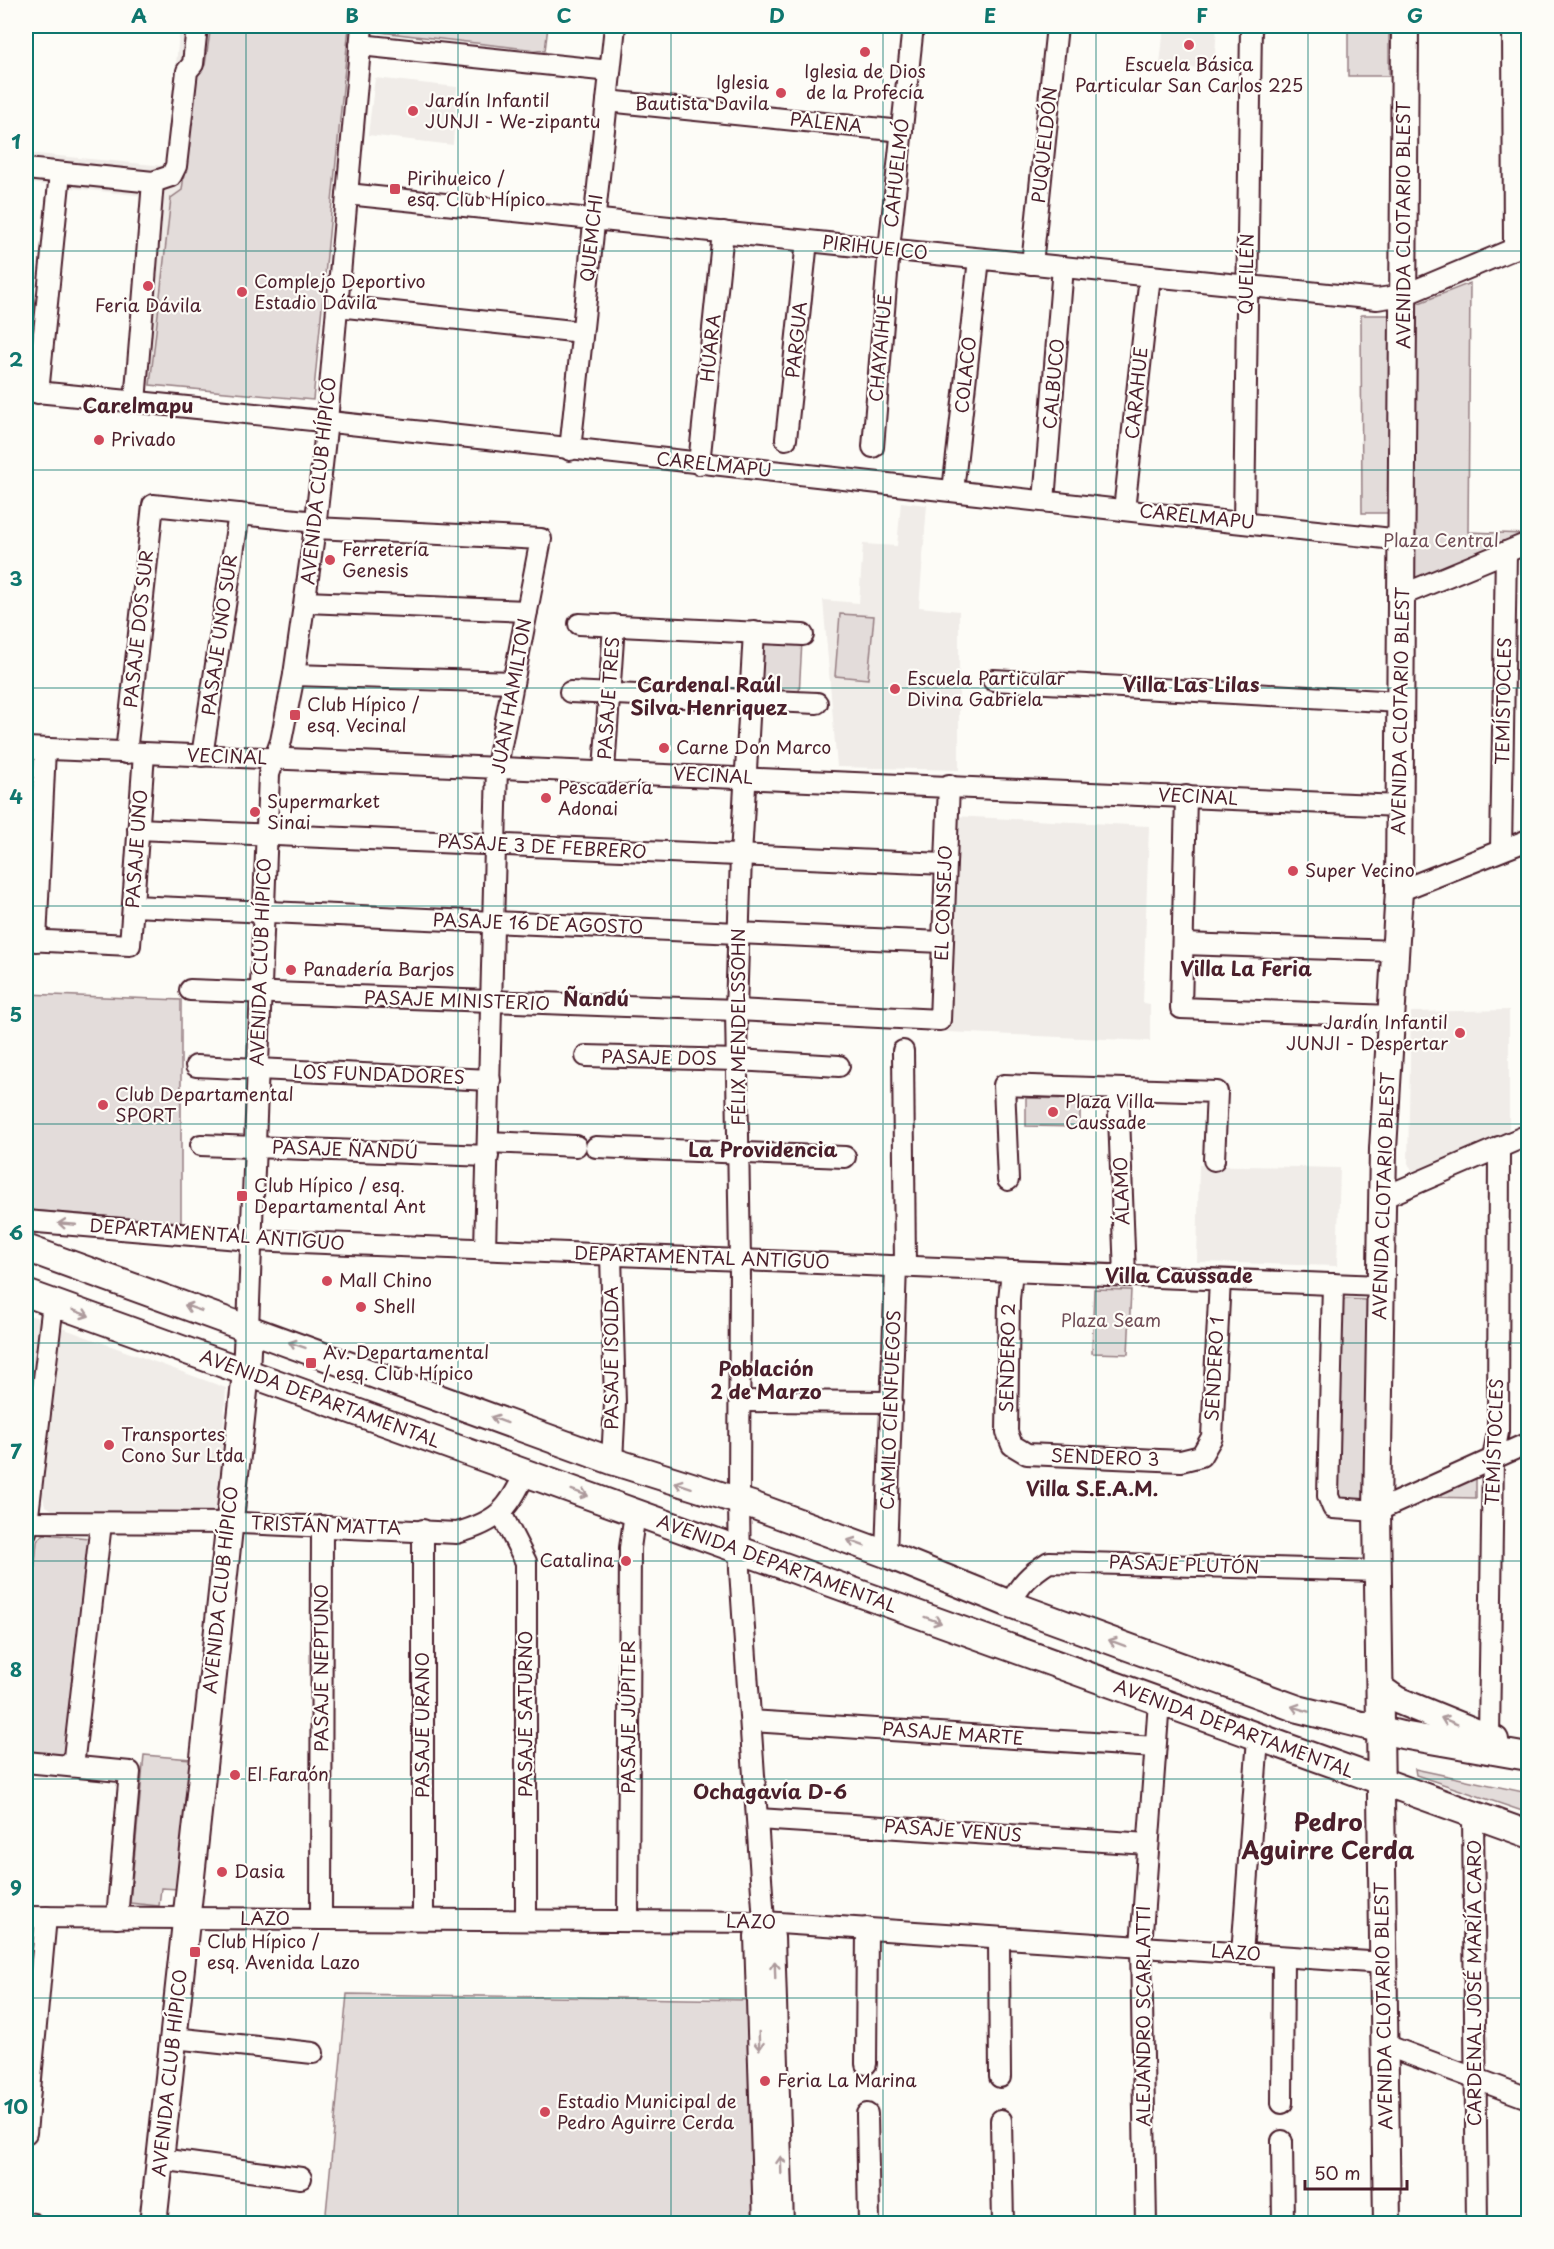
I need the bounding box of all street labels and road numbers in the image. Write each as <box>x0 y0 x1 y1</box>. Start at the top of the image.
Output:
street label: PUQUELDÓN <box>1024 85 1063 204</box>
street label: AVENIDA CLOTARIO BLEST <box>1389 100 1416 349</box>
street label: PALENA <box>789 104 864 139</box>
street label: CAHUELMÓ <box>876 117 915 229</box>
street label: QUEMCHI <box>572 193 609 283</box>
street label: PIRIHUEICO <box>821 228 929 265</box>
street label: QUEILÉN <box>1231 233 1260 315</box>
street label: CHAYAIHUE <box>861 293 898 403</box>
street label: PARGUA <box>778 300 813 380</box>
street label: HUARA <box>693 313 726 383</box>
street label: COLACO <box>947 335 982 415</box>
street label: CALBUCO <box>1035 338 1070 430</box>
street label: CARAHUE <box>1117 345 1154 440</box>
street label: AVENIDA CLUB HÍPICO <box>293 376 342 586</box>
street label: CARELMAPU <box>655 444 773 483</box>
street label: CARELMAPU <box>1138 496 1256 535</box>
street label: PASAJE DOS SUR <box>116 549 159 709</box>
street label: PASAJE UNO SUR <box>194 552 243 717</box>
street label: AVENIDA CLOTARIO BLEST <box>1384 586 1415 835</box>
street label: JUAN HAMILTON <box>484 616 537 775</box>
street label: PASAJE TRES <box>590 635 625 760</box>
street label: TEMÍSTOCLES <box>1488 637 1517 765</box>
street label: VECINAL <box>187 741 268 770</box>
street label: VECINAL <box>672 759 754 790</box>
street label: VECINAL <box>1157 780 1239 811</box>
street label: PASAJE UNO <box>118 789 153 909</box>
street label: PASAJE 3 DE FEBRERO <box>437 827 647 864</box>
street label: EL CONSEJO <box>927 845 958 961</box>
street label: AVENIDA CLUB HÍPICO <box>242 857 277 1067</box>
street label: PASAJE 16 DE AGOSTO <box>432 905 644 940</box>
street label: FÉLIX MENDELSSOHN <box>724 928 751 1126</box>
street label: PASAJE MINISTERIO <box>364 983 551 1016</box>
street label: PASAJE DOS <box>601 1042 717 1071</box>
street label: LOS FUNDADORES <box>293 1057 466 1090</box>
street label: AVENIDA CLOTARIO BLEST <box>1365 1071 1400 1320</box>
street label: PASAJE ÑANDÚ <box>271 1132 419 1165</box>
street label: ÁLAMO <box>1106 1156 1135 1226</box>
street label: DEPARTAMENTAL ANTIGUO <box>89 1211 346 1256</box>
street label: DEPARTAMENTAL ANTIGUO <box>574 1239 830 1274</box>
street label: PASAJE ISOLDA <box>597 1286 624 1430</box>
street label: SENDERO 2 <box>992 1303 1021 1413</box>
street label: CAMILO CIENFUEGOS <box>873 1310 906 1510</box>
street label: SENDERO 1 <box>1197 1316 1230 1422</box>
street label: AVENIDA DEPARTAMENTAL <box>197 1341 444 1454</box>
street label: TEMÍSTOCLES <box>1478 1378 1509 1506</box>
street label: SENDERO 3 <box>1050 1441 1160 1472</box>
street label: AVENIDA CLUB HÍPICO <box>195 1485 244 1695</box>
street label: AVENIDA DEPARTAMENTAL <box>654 1506 901 1619</box>
street label: TRISTÁN MATTA <box>250 1508 402 1541</box>
street label: PASAJE PLUTÓN <box>1108 1547 1260 1580</box>
street label: PASAJE NEPTUNO <box>307 1584 334 1752</box>
street label: PASAJE SATURNO <box>511 1631 538 1797</box>
street label: PASAJE JÚPITER <box>614 1640 641 1794</box>
street label: PASAJE URANO <box>408 1652 435 1798</box>
street label: AVENIDA DEPARTAMENTAL <box>1111 1671 1358 1784</box>
street label: PASAJE MARTE <box>881 1714 1025 1751</box>
street label: PASAJE VENUS <box>883 1811 1023 1848</box>
street label: CARDENAL JOSÉ MARÍA CARO <box>1460 1840 1487 2126</box>
street label: AVENIDA CLOTARIO BLEST <box>1367 1881 1398 2130</box>
street label: LAZO <box>240 1904 290 1931</box>
street label: ALEJANDRO SCARLATTI <box>1129 1905 1156 2127</box>
street label: LAZO <box>726 1907 776 1934</box>
street label: LAZO <box>1210 1936 1262 1967</box>
street label: AVENIDA CLUB HÍPICO <box>144 1968 193 2178</box>

